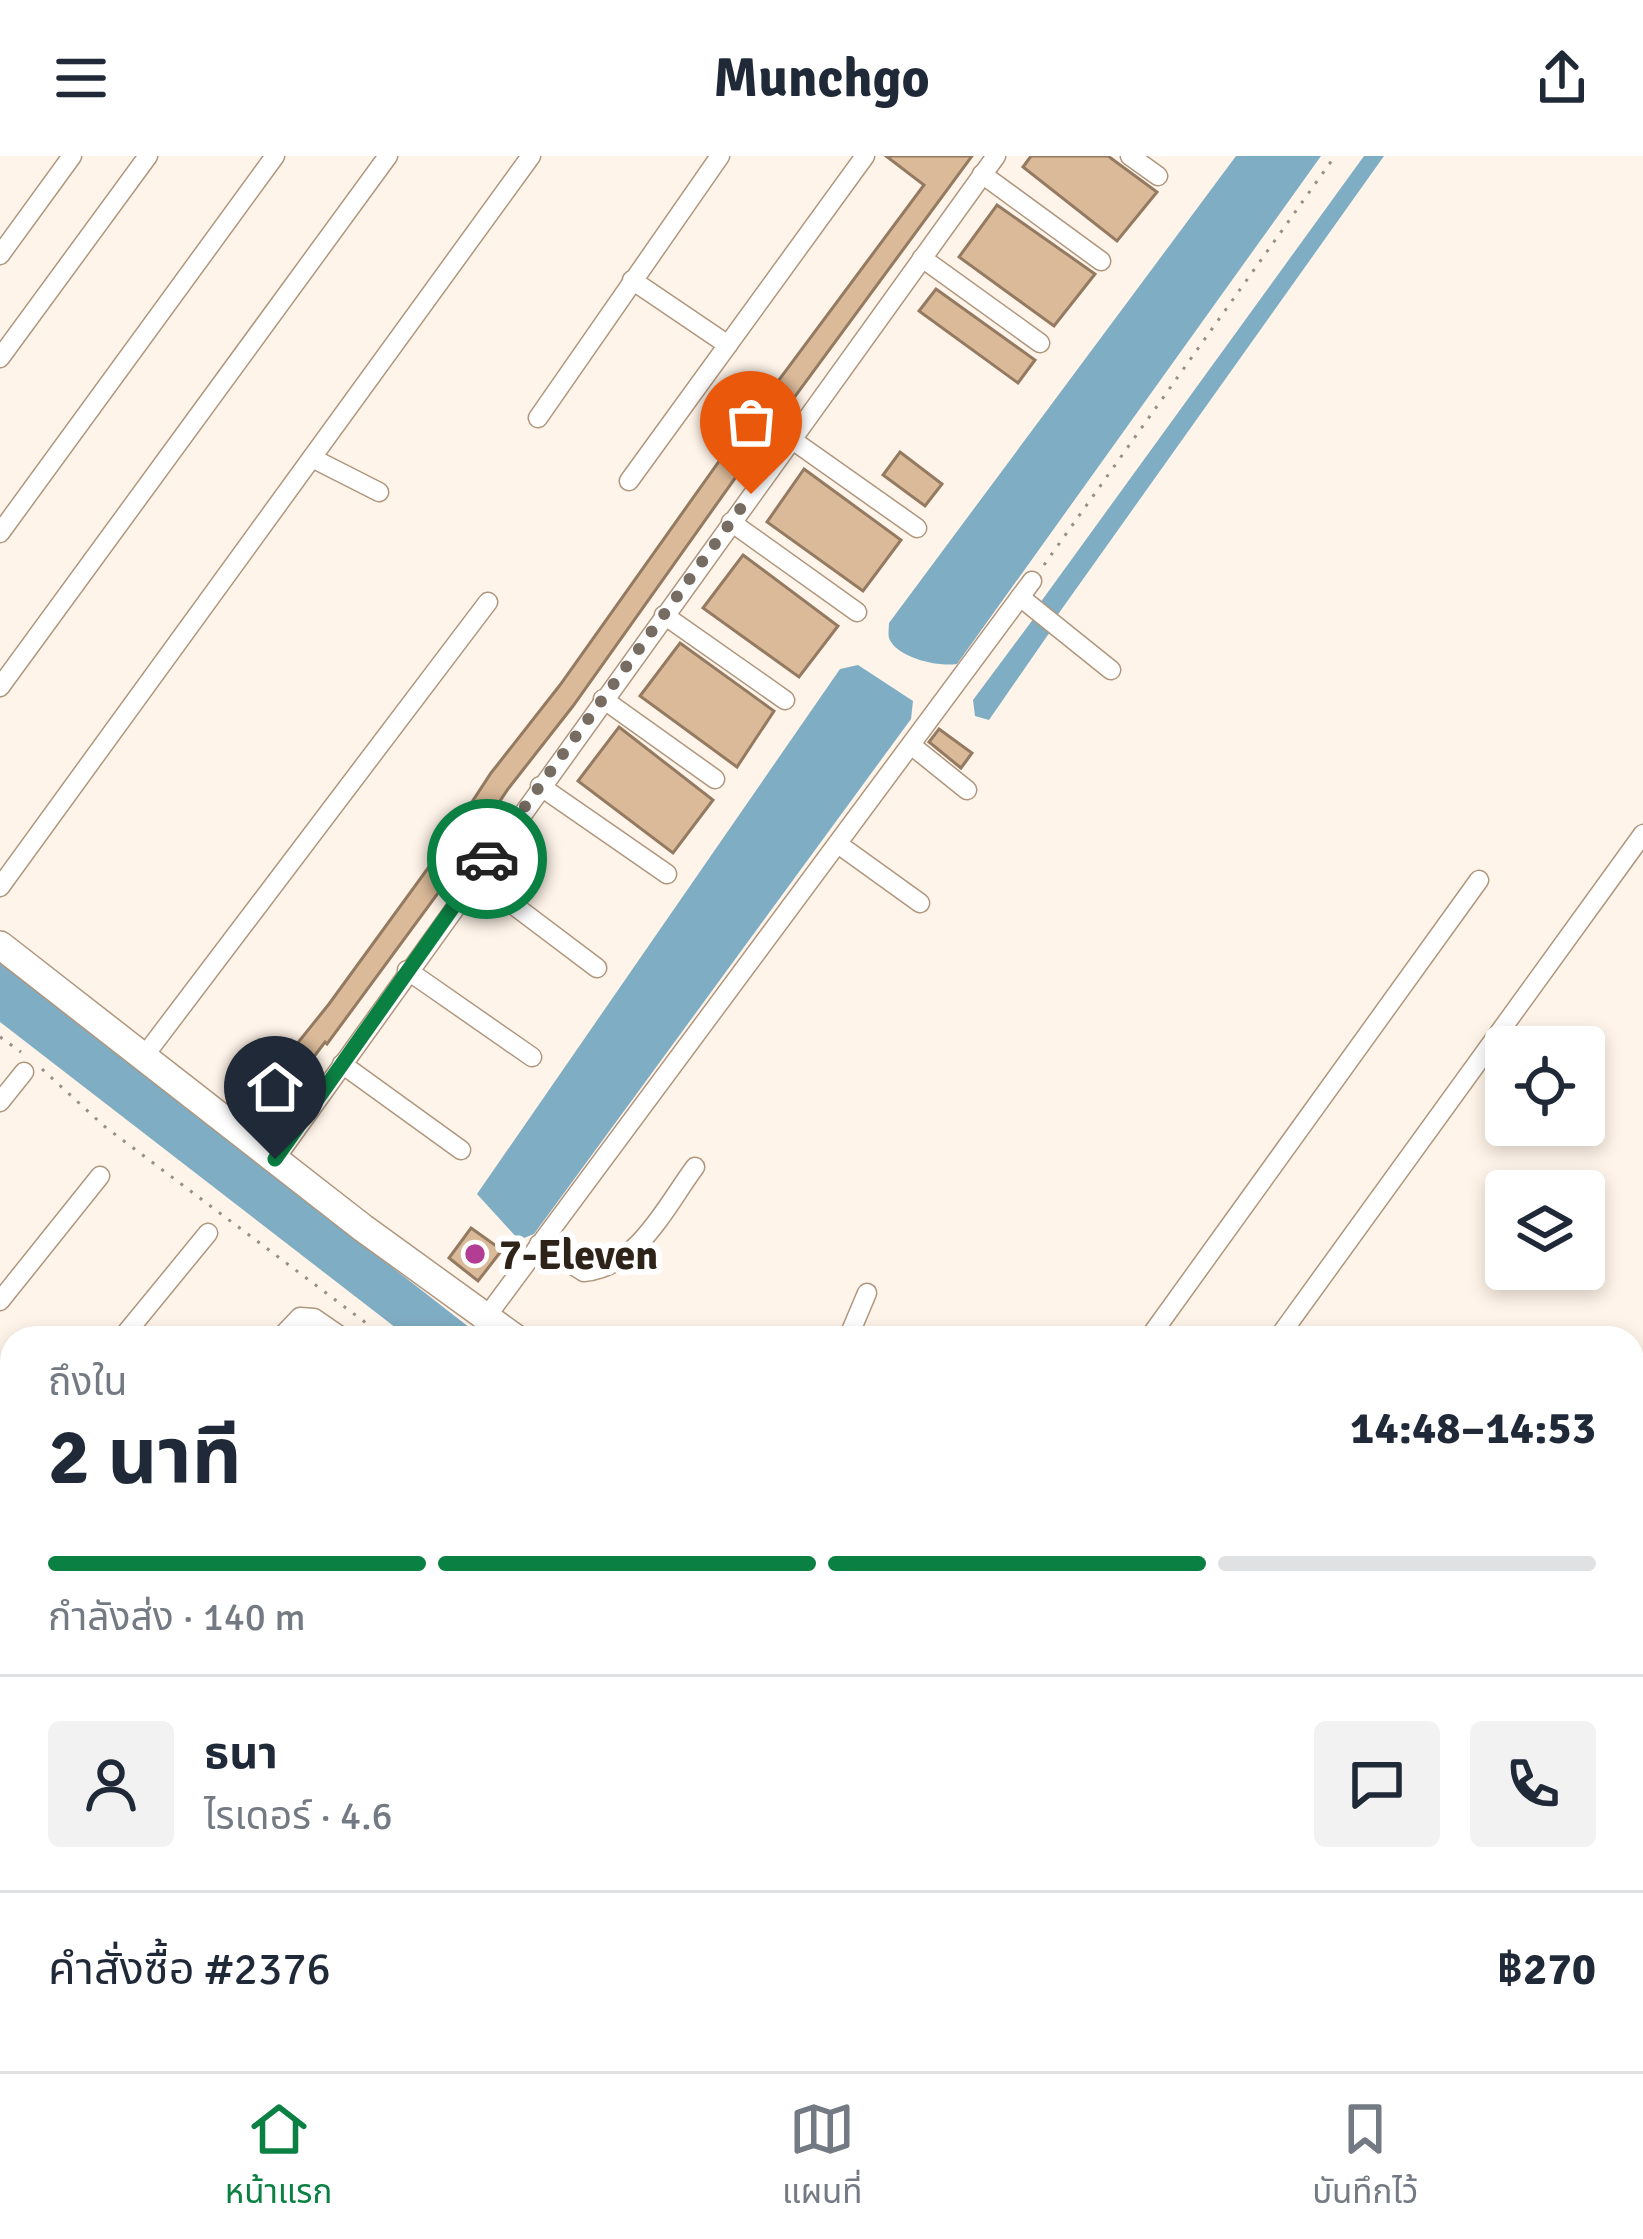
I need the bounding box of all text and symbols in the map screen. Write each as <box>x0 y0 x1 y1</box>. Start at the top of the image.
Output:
icon: menu <box>48 45 114 111</box>
text: Munchgo <box>713 45 930 112</box>
icon: share <box>1529 45 1595 111</box>
pin <box>700 371 802 494</box>
icon: bag <box>718 389 784 455</box>
courier <box>427 799 547 919</box>
icon: car <box>454 826 520 892</box>
map controls <box>1485 1026 1605 1290</box>
button: locate <box>1485 1026 1605 1146</box>
pin <box>224 1036 326 1159</box>
icon: home <box>242 1054 308 1120</box>
button: layers <box>1485 1170 1605 1290</box>
place label: 7-Eleven <box>499 1230 658 1281</box>
marker: 7-Eleven <box>462 1241 488 1267</box>
text: ถึงใน <box>48 1358 127 1406</box>
text: 14:48–14:53 <box>1350 1401 1596 1456</box>
text: 2 นาที <box>48 1410 242 1506</box>
text: กำลังส่ง · 140 m <box>48 1593 306 1641</box>
button: person <box>48 1721 174 1847</box>
button: chat <box>1314 1721 1440 1847</box>
button: phone <box>1470 1721 1596 1847</box>
text: ธนา <box>204 1726 278 1781</box>
text: ไรเดอร์ · 4.6 <box>204 1792 392 1840</box>
text: คำสั่งซื้อ #2376 <box>48 1942 331 1997</box>
text: ฿270 <box>1497 1942 1596 1997</box>
tab: หน้าแรก <box>225 2096 332 2218</box>
tab: แผนที่ <box>782 2096 862 2218</box>
tab: บันทึกไว้ <box>1312 2096 1418 2218</box>

